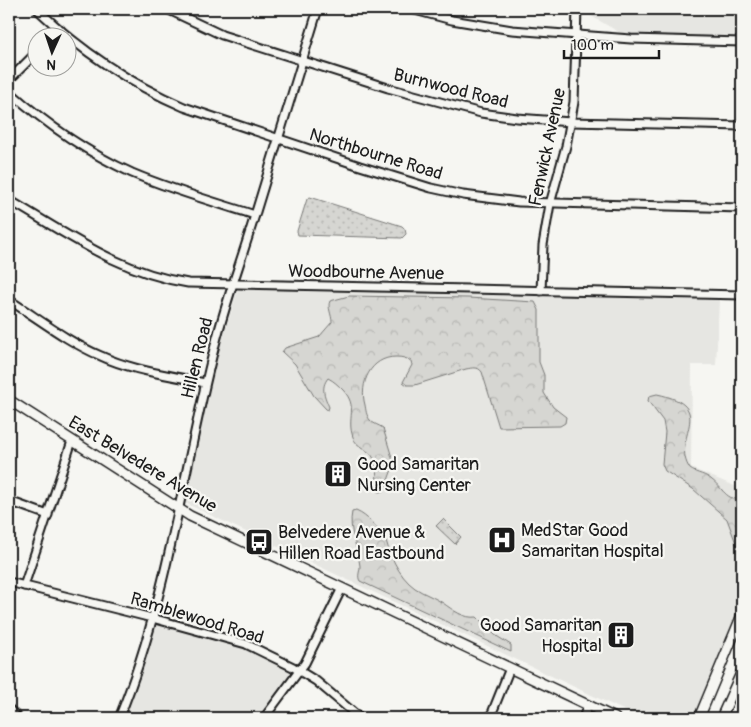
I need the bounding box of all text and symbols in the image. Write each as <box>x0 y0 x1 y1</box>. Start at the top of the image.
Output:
north arrow <box>28 28 78 78</box>
scale bar <box>564 28 658 60</box>
text: 100 m <box>571 36 614 55</box>
text: N <box>46 56 57 73</box>
street label: Burnwood Road <box>391 63 511 114</box>
street label: Fenwick Avenue <box>524 86 571 208</box>
street label: Northbourne Road <box>306 123 445 186</box>
street label: Woodbourne Avenue <box>288 260 444 285</box>
street label: Hillen Road <box>176 315 219 401</box>
street label: East Belvedere Avenue <box>64 411 221 518</box>
place label: Good Samaritan Nursing Center <box>357 453 479 497</box>
building icon: Good Samaritan Nursing Center <box>323 459 353 489</box>
place label: MedStar Good Samaritan Hospital <box>521 519 664 563</box>
place label: Belvedere Avenue & Hillen Road Eastbound <box>278 521 445 565</box>
hospital icon: MedStar Good Samaritan Hospital <box>487 525 517 555</box>
bus stop icon: Belvedere Avenue & Hillen Road Eastbound <box>244 527 274 557</box>
street label: Ramblewood Road <box>127 587 266 650</box>
place label: Good Samaritan Hospital <box>480 614 602 658</box>
building icon: Good Samaritan Hospital <box>606 620 636 650</box>

